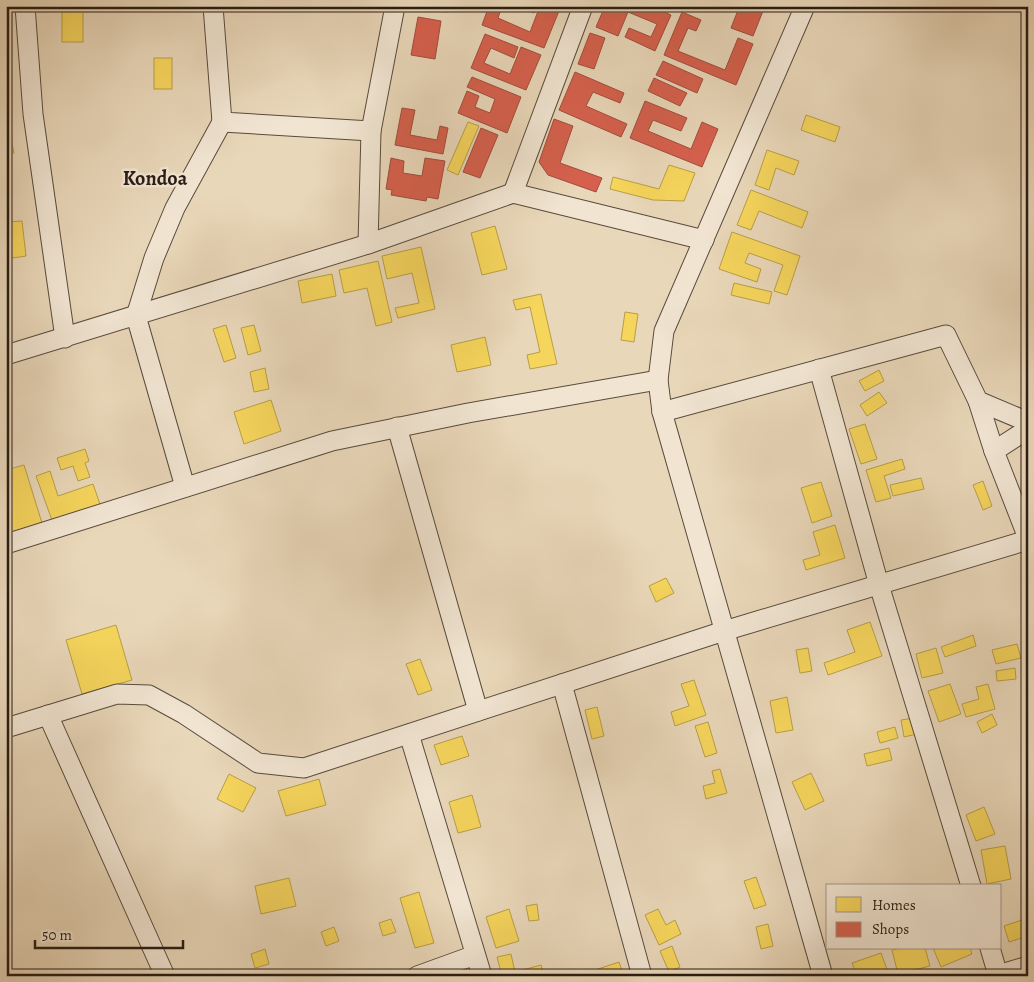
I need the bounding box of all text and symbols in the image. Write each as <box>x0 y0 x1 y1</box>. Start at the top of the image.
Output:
district label: Kondoa <box>123 165 188 192</box>
legend <box>826 884 1002 950</box>
text: Homes <box>872 895 916 915</box>
scale bar <box>35 917 182 949</box>
text: Shops <box>872 919 909 939</box>
text: 50 m <box>42 925 72 945</box>

